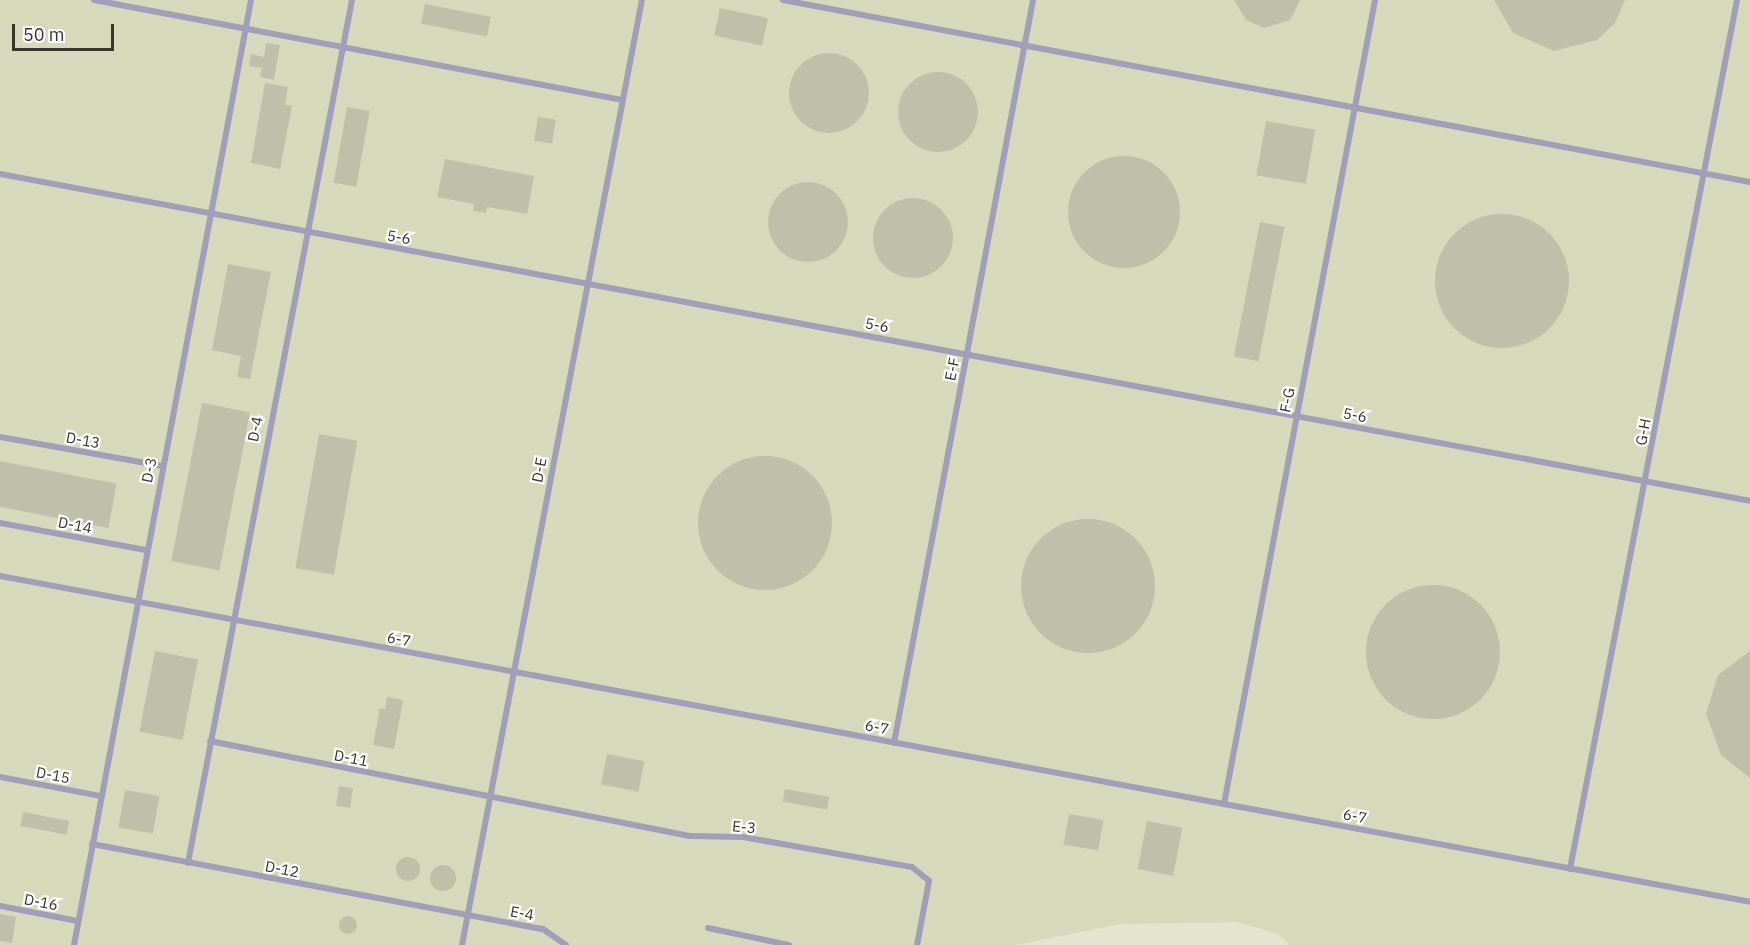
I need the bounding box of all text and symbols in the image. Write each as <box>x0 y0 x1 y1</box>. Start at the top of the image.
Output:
scale bar <box>15 12 117 50</box>
text: 50 m <box>23 23 65 46</box>
street label: 5-6 <box>386 226 412 248</box>
street label: 5-6 <box>864 314 890 336</box>
street label: E-F <box>941 356 963 382</box>
street label: F-G <box>1276 386 1298 414</box>
street label: 5-6 <box>1342 404 1368 426</box>
street label: D-4 <box>244 415 266 443</box>
street label: G-H <box>1632 417 1654 447</box>
street label: D-13 <box>65 428 101 452</box>
street label: D-3 <box>138 456 160 484</box>
street label: D-E <box>528 456 550 484</box>
street label: D-14 <box>56 513 94 537</box>
street label: 6-7 <box>386 628 412 650</box>
street label: 6-7 <box>864 716 890 738</box>
street label: D-11 <box>332 746 370 770</box>
street label: D-15 <box>34 763 72 787</box>
street label: 6-7 <box>1342 805 1368 827</box>
street label: E-3 <box>731 817 757 837</box>
street label: D-12 <box>263 857 301 881</box>
street label: D-16 <box>22 890 60 914</box>
street label: E-4 <box>509 902 535 924</box>

